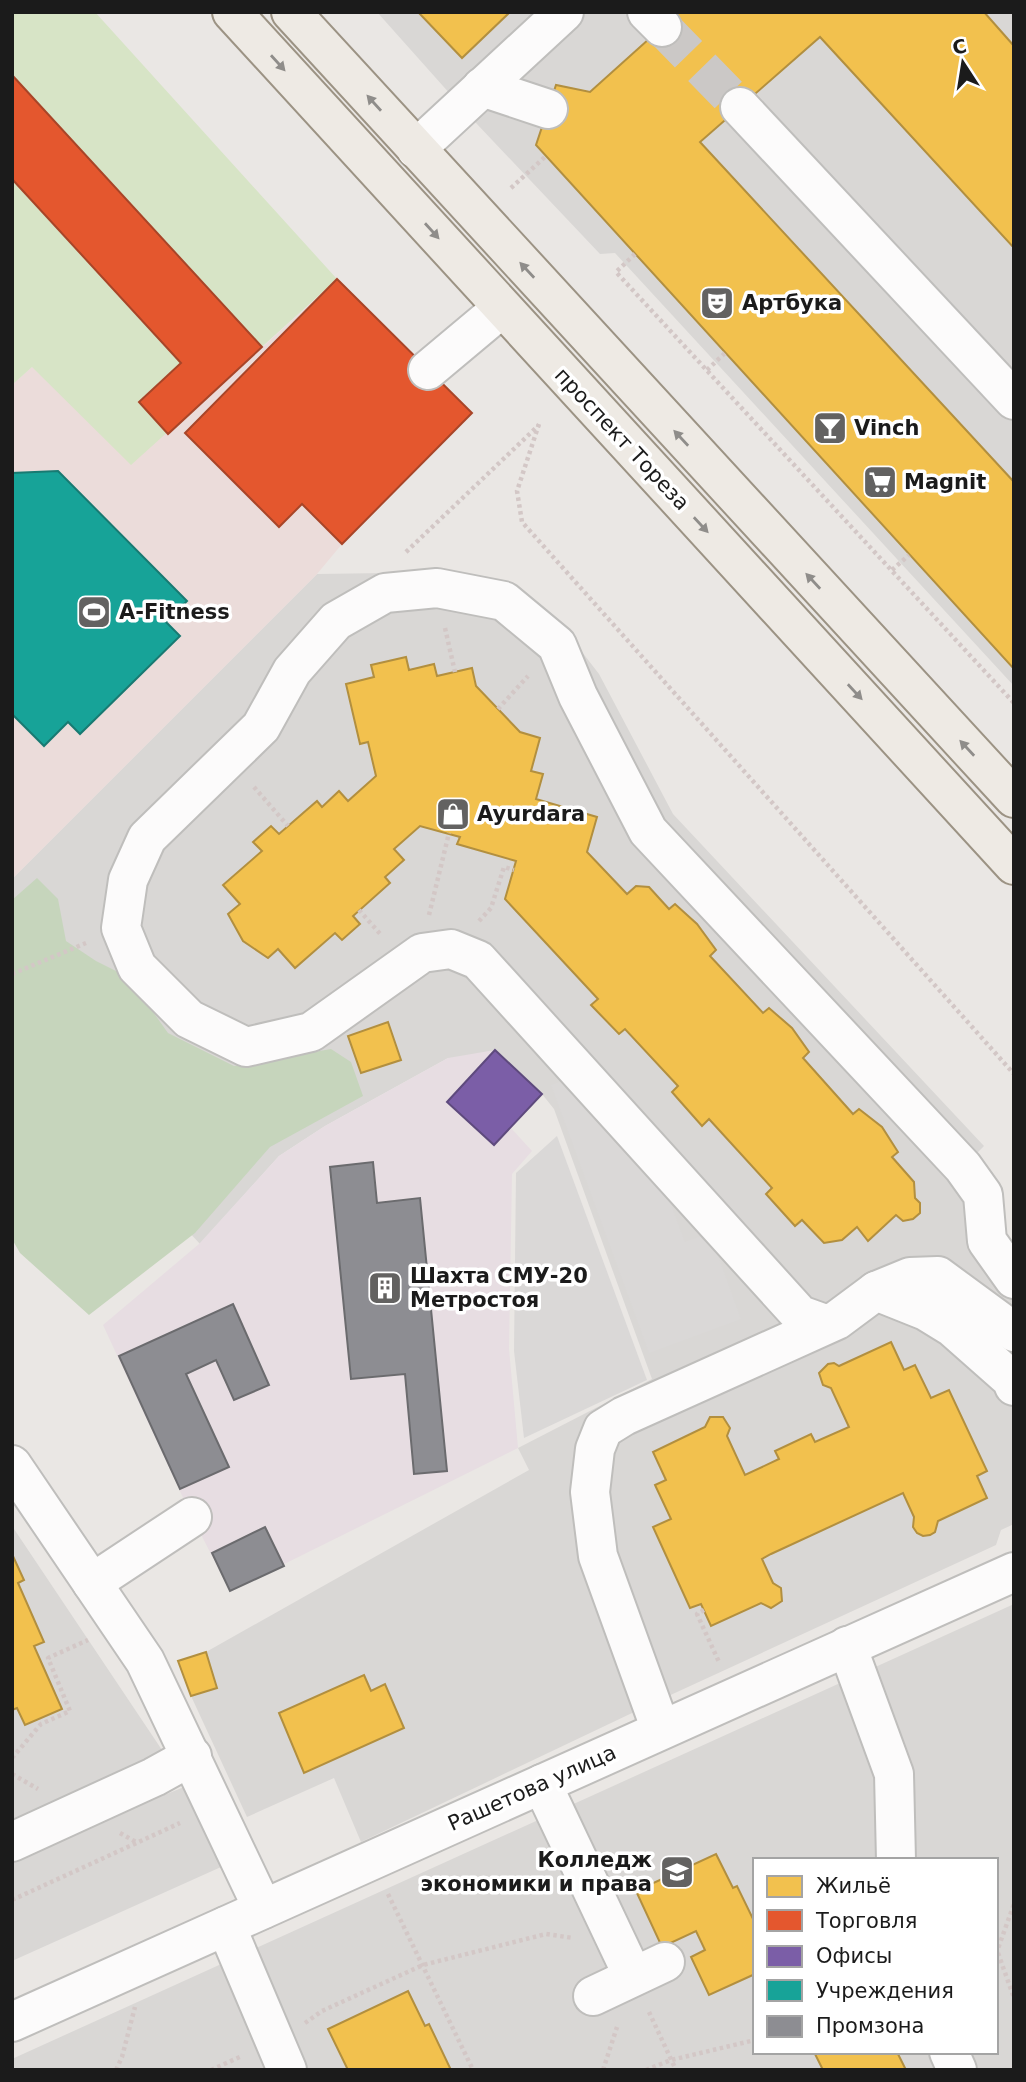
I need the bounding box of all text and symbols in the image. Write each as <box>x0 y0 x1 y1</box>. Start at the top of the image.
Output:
north arrow <box>928 28 998 98</box>
text: С <box>950 34 969 59</box>
one-way arrow <box>270 54 286 71</box>
one-way arrow <box>366 95 382 112</box>
one-way arrow <box>424 222 440 240</box>
one-way arrow <box>520 262 536 279</box>
theatre icon: Артбука <box>698 284 736 322</box>
place label: Артбука <box>742 291 842 315</box>
street label: проспект Тореза <box>550 363 694 515</box>
bar icon: Vinch <box>811 409 849 447</box>
place label: Vinch <box>854 416 919 440</box>
one-way arrow <box>674 430 690 447</box>
supermarket icon: Magnit <box>861 463 899 501</box>
place label: Magnit <box>904 470 986 494</box>
one-way arrow <box>693 516 709 533</box>
one-way arrow <box>805 572 821 590</box>
sports icon: A-Fitness <box>75 593 113 631</box>
place label: A-Fitness <box>119 600 230 624</box>
one-way arrow <box>847 683 863 700</box>
one-way arrow <box>960 740 976 757</box>
shop icon: Ayurdara <box>434 795 472 833</box>
place label: Ayurdara <box>477 802 585 826</box>
place label: Шахта СМУ-20 Метростоя <box>410 1264 588 1312</box>
building icon: Шахта СМУ-20 Метростоя <box>366 1269 404 1307</box>
street label: Рашетова улица <box>444 1740 620 1836</box>
place label: Колледж экономики и права <box>421 1848 652 1896</box>
school or university icon: Колледж экономики и права <box>658 1853 696 1891</box>
legend <box>753 1858 998 2054</box>
text: Жильё <box>816 1874 891 1898</box>
text: Торговля <box>815 1909 917 1933</box>
text: Офисы <box>816 1944 892 1968</box>
text: Учреждения <box>816 1979 954 2003</box>
text: Промзона <box>816 2014 924 2038</box>

